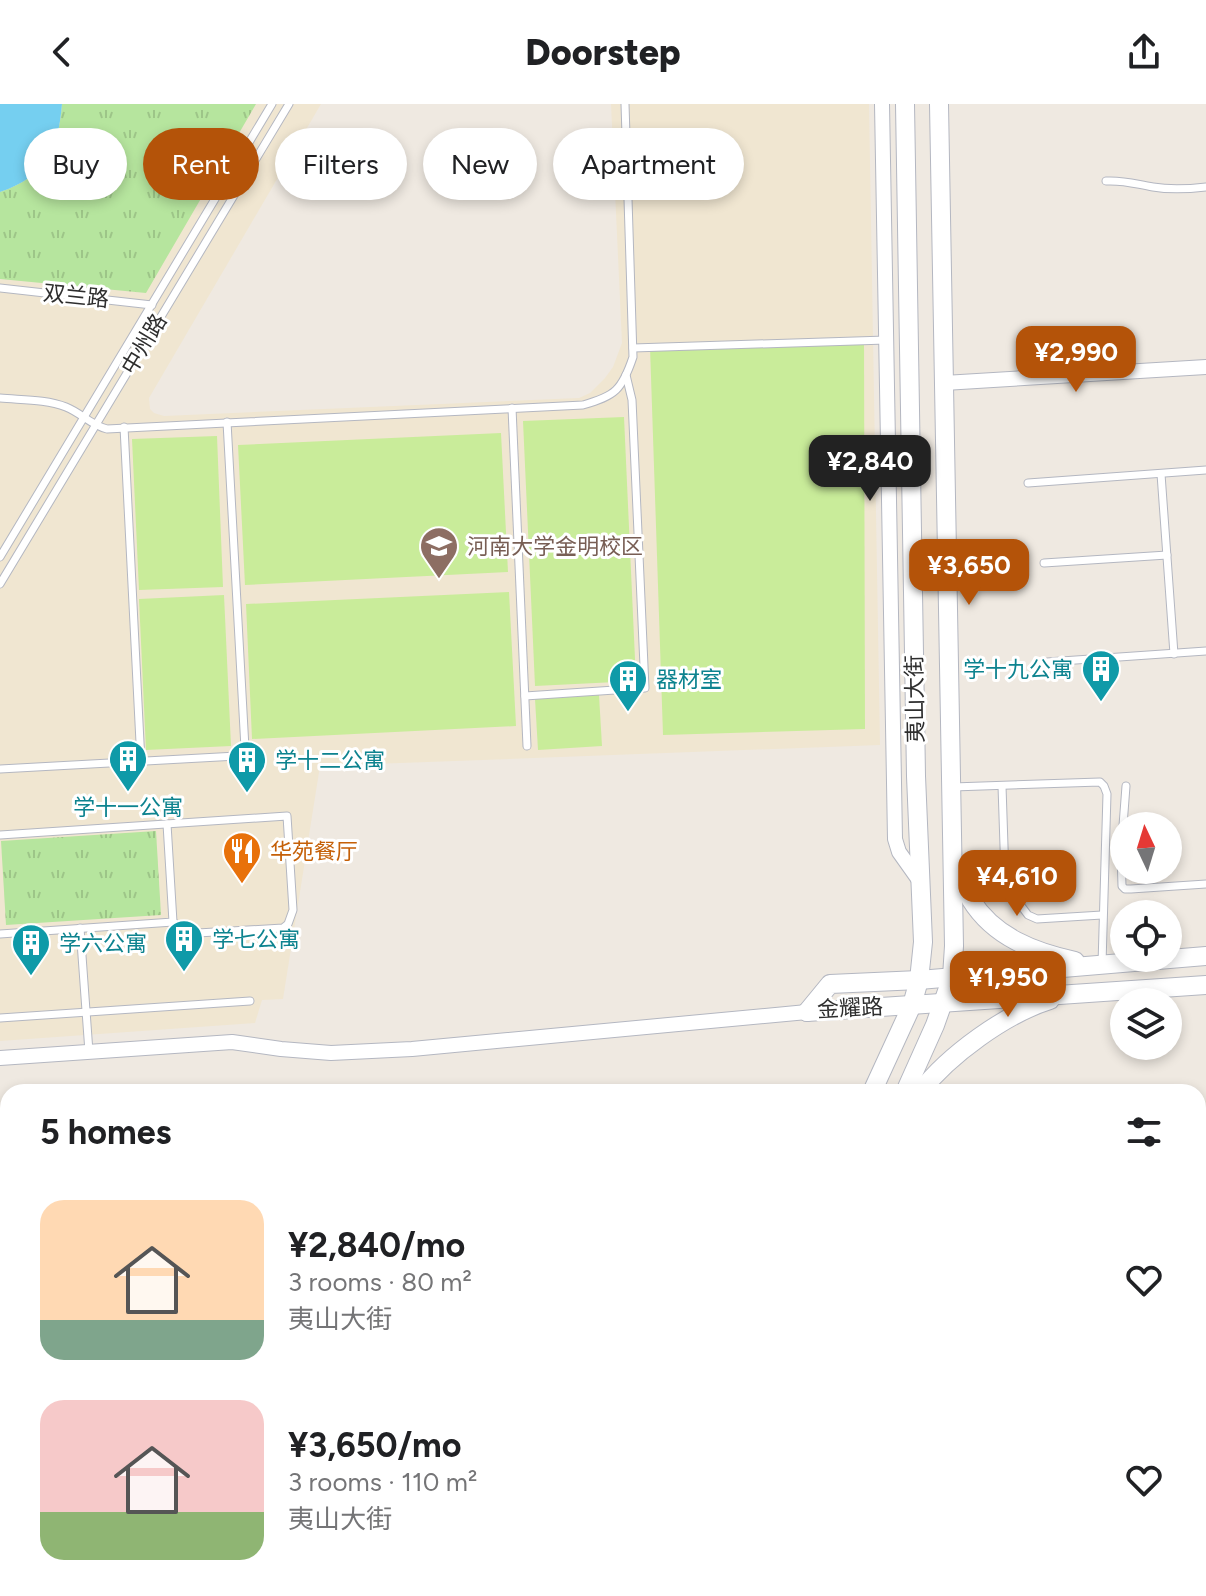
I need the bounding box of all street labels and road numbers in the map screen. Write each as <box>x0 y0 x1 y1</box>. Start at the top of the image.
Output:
street label: 双兰路 <box>42 279 110 313</box>
street label: 中州路 <box>115 309 173 379</box>
street label: 夷山大街 <box>901 655 929 743</box>
street label: 金耀路 <box>816 993 884 1023</box>

